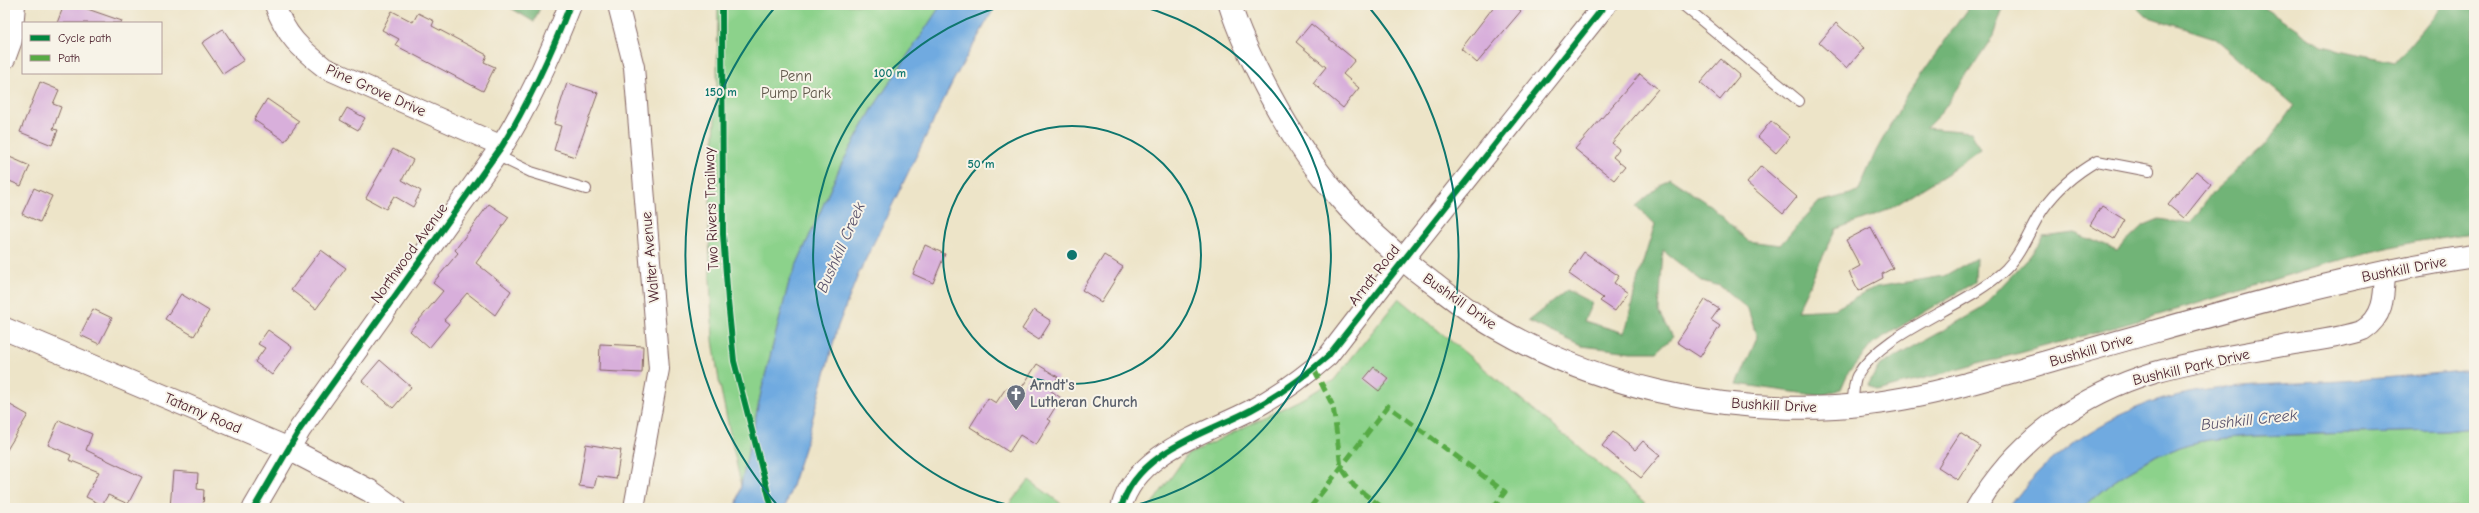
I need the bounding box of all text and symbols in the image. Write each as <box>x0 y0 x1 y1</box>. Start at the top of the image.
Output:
legend <box>22 22 162 74</box>
text: Cycle path <box>58 31 111 45</box>
text: Path <box>58 51 80 65</box>
street label: Pine Grove Drive <box>323 60 429 120</box>
text: 100 m <box>874 66 906 80</box>
park label: Penn Pump Park <box>761 67 832 102</box>
text: 150 m <box>705 85 737 99</box>
street label: Two Rivers Trailway <box>700 147 722 271</box>
text: 50 m <box>967 157 995 171</box>
street label: Northwood Avenue <box>367 199 452 307</box>
water label: Bushkill Creek <box>813 199 869 295</box>
street label: Walter Avenue <box>637 210 663 303</box>
street label: Arndt Road <box>1345 241 1403 309</box>
centre of rings <box>1065 248 1079 262</box>
street label: Bushkill Drive <box>2360 252 2448 286</box>
street label: Bushkill Drive <box>1420 269 1501 333</box>
street label: Bushkill Drive <box>2047 329 2135 370</box>
street label: Bushkill Park Drive <box>2131 345 2252 389</box>
place label: Arndt's Lutheran Church <box>1030 376 1138 411</box>
church icon: Arndt's Lutheran Church <box>1005 383 1027 411</box>
street label: Tatamy Road <box>162 389 244 437</box>
street label: Bushkill Drive <box>1731 394 1818 416</box>
water label: Bushkill Creek <box>2200 406 2298 434</box>

